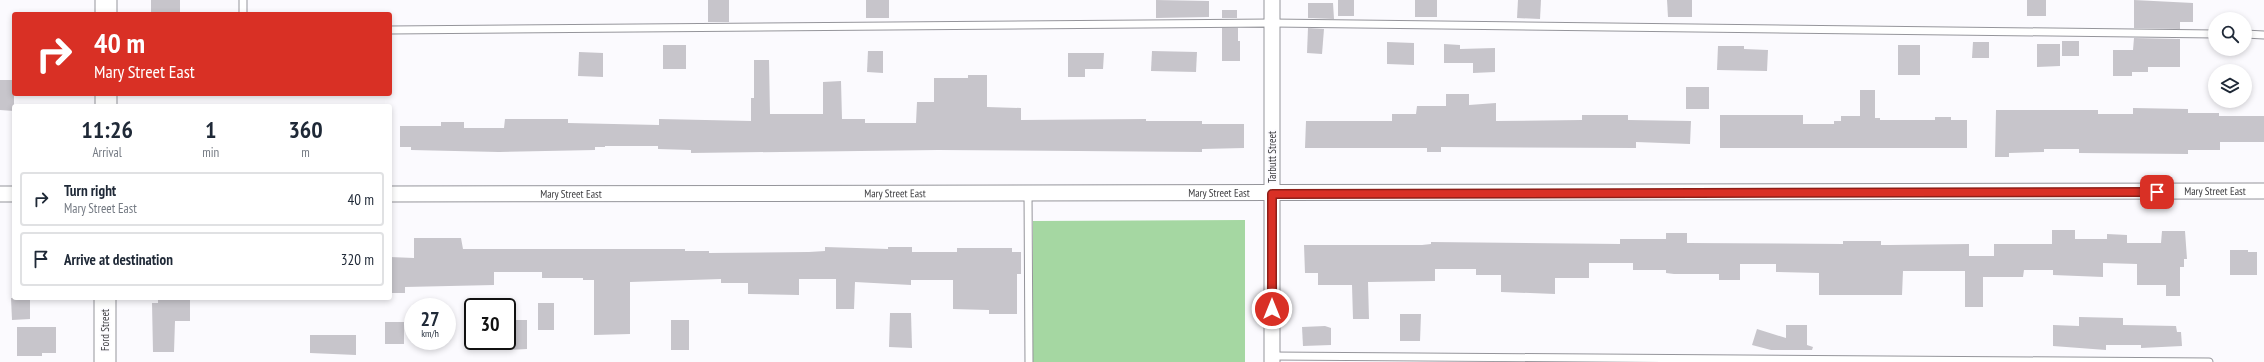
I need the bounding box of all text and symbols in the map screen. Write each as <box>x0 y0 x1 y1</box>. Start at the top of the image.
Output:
map controls <box>2208 12 2252 108</box>
button: search <box>2208 12 2252 56</box>
text: 40 m <box>94 24 145 61</box>
icon: right <box>28 28 80 80</box>
text: Mary Street East <box>94 60 195 83</box>
button: layers <box>2208 64 2252 108</box>
text: 11:26 <box>81 114 133 145</box>
text: 1 <box>205 114 216 145</box>
text: 360 <box>288 114 323 145</box>
street label: Tarbutt Street <box>1265 131 1279 183</box>
text: Arrival <box>92 144 122 161</box>
text: min <box>202 144 219 161</box>
text: m <box>301 144 310 161</box>
pin <box>2140 175 2174 209</box>
text: Turn right <box>64 181 116 200</box>
icon: arrive <box>2146 181 2168 203</box>
street label: Mary Street East <box>2184 184 2246 198</box>
street label: Mary Street East <box>864 186 926 200</box>
street label: Mary Street East <box>1188 186 1250 200</box>
street label: Mary Street East <box>540 187 602 201</box>
icon: right <box>30 188 52 210</box>
text: 40 m <box>348 190 374 209</box>
text: Mary Street East <box>64 200 137 217</box>
icon: arrive <box>30 248 52 270</box>
text: Arrive at destination <box>64 250 173 269</box>
text: 320 m <box>341 250 374 269</box>
position arrow <box>1251 288 1293 330</box>
speed limit sign: 30 <box>464 298 516 350</box>
text: 27 <box>420 306 440 332</box>
street label: Ford Street <box>98 309 112 351</box>
text: km/h <box>421 327 439 340</box>

